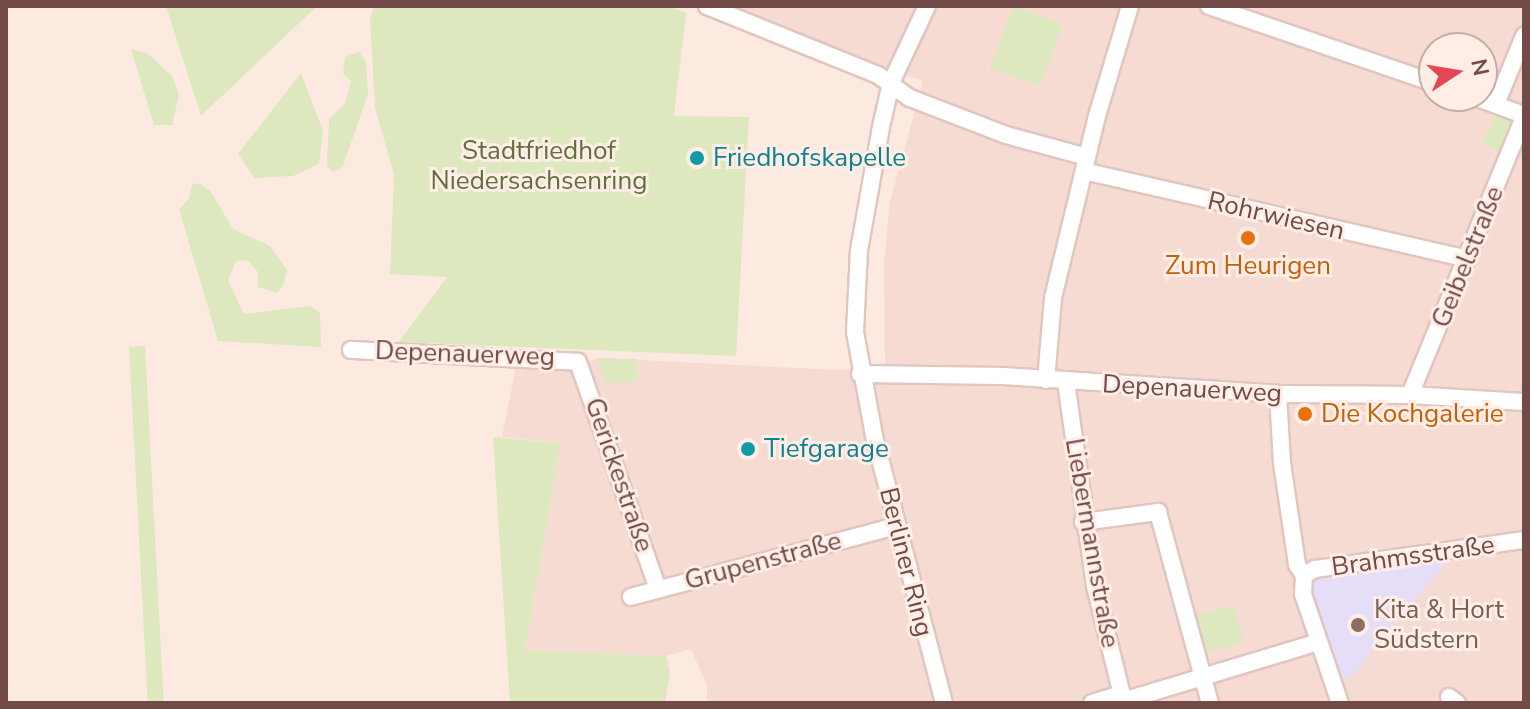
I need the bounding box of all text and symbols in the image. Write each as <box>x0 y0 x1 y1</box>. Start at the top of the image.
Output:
north arrow <box>1418 32 1498 112</box>
text: N <box>1463 56 1496 79</box>
park label: Stadtfriedhof Niedersachsenring <box>431 135 647 196</box>
place label: Friedhofskapelle <box>713 142 906 174</box>
marker: Friedhofskapelle <box>688 149 706 167</box>
street label: Geibelstraße <box>1426 182 1510 332</box>
street label: Rohrwiesen <box>1205 185 1347 247</box>
marker: Zum Heurigen <box>1239 229 1257 247</box>
place label: Zum Heurigen <box>1165 250 1331 282</box>
street label: Depenauerweg <box>375 335 555 373</box>
street label: Depenauerweg <box>1101 369 1283 409</box>
street label: Gerickestraße <box>578 394 660 556</box>
place label: Die Kochgalerie <box>1321 398 1504 430</box>
marker: Die Kochgalerie <box>1296 405 1314 423</box>
place label: Tiefgarage <box>764 433 889 465</box>
street label: Liebermannstraße <box>1058 436 1126 650</box>
marker: Tiefgarage <box>739 440 757 458</box>
street label: Berliner Ring <box>872 484 940 640</box>
street label: Grupenstraße <box>681 525 845 597</box>
street label: Brahmsstraße <box>1329 529 1497 583</box>
place label: Kita & Hort Südstern <box>1374 594 1504 656</box>
marker: Kita & Hort Südstern <box>1349 616 1367 634</box>

